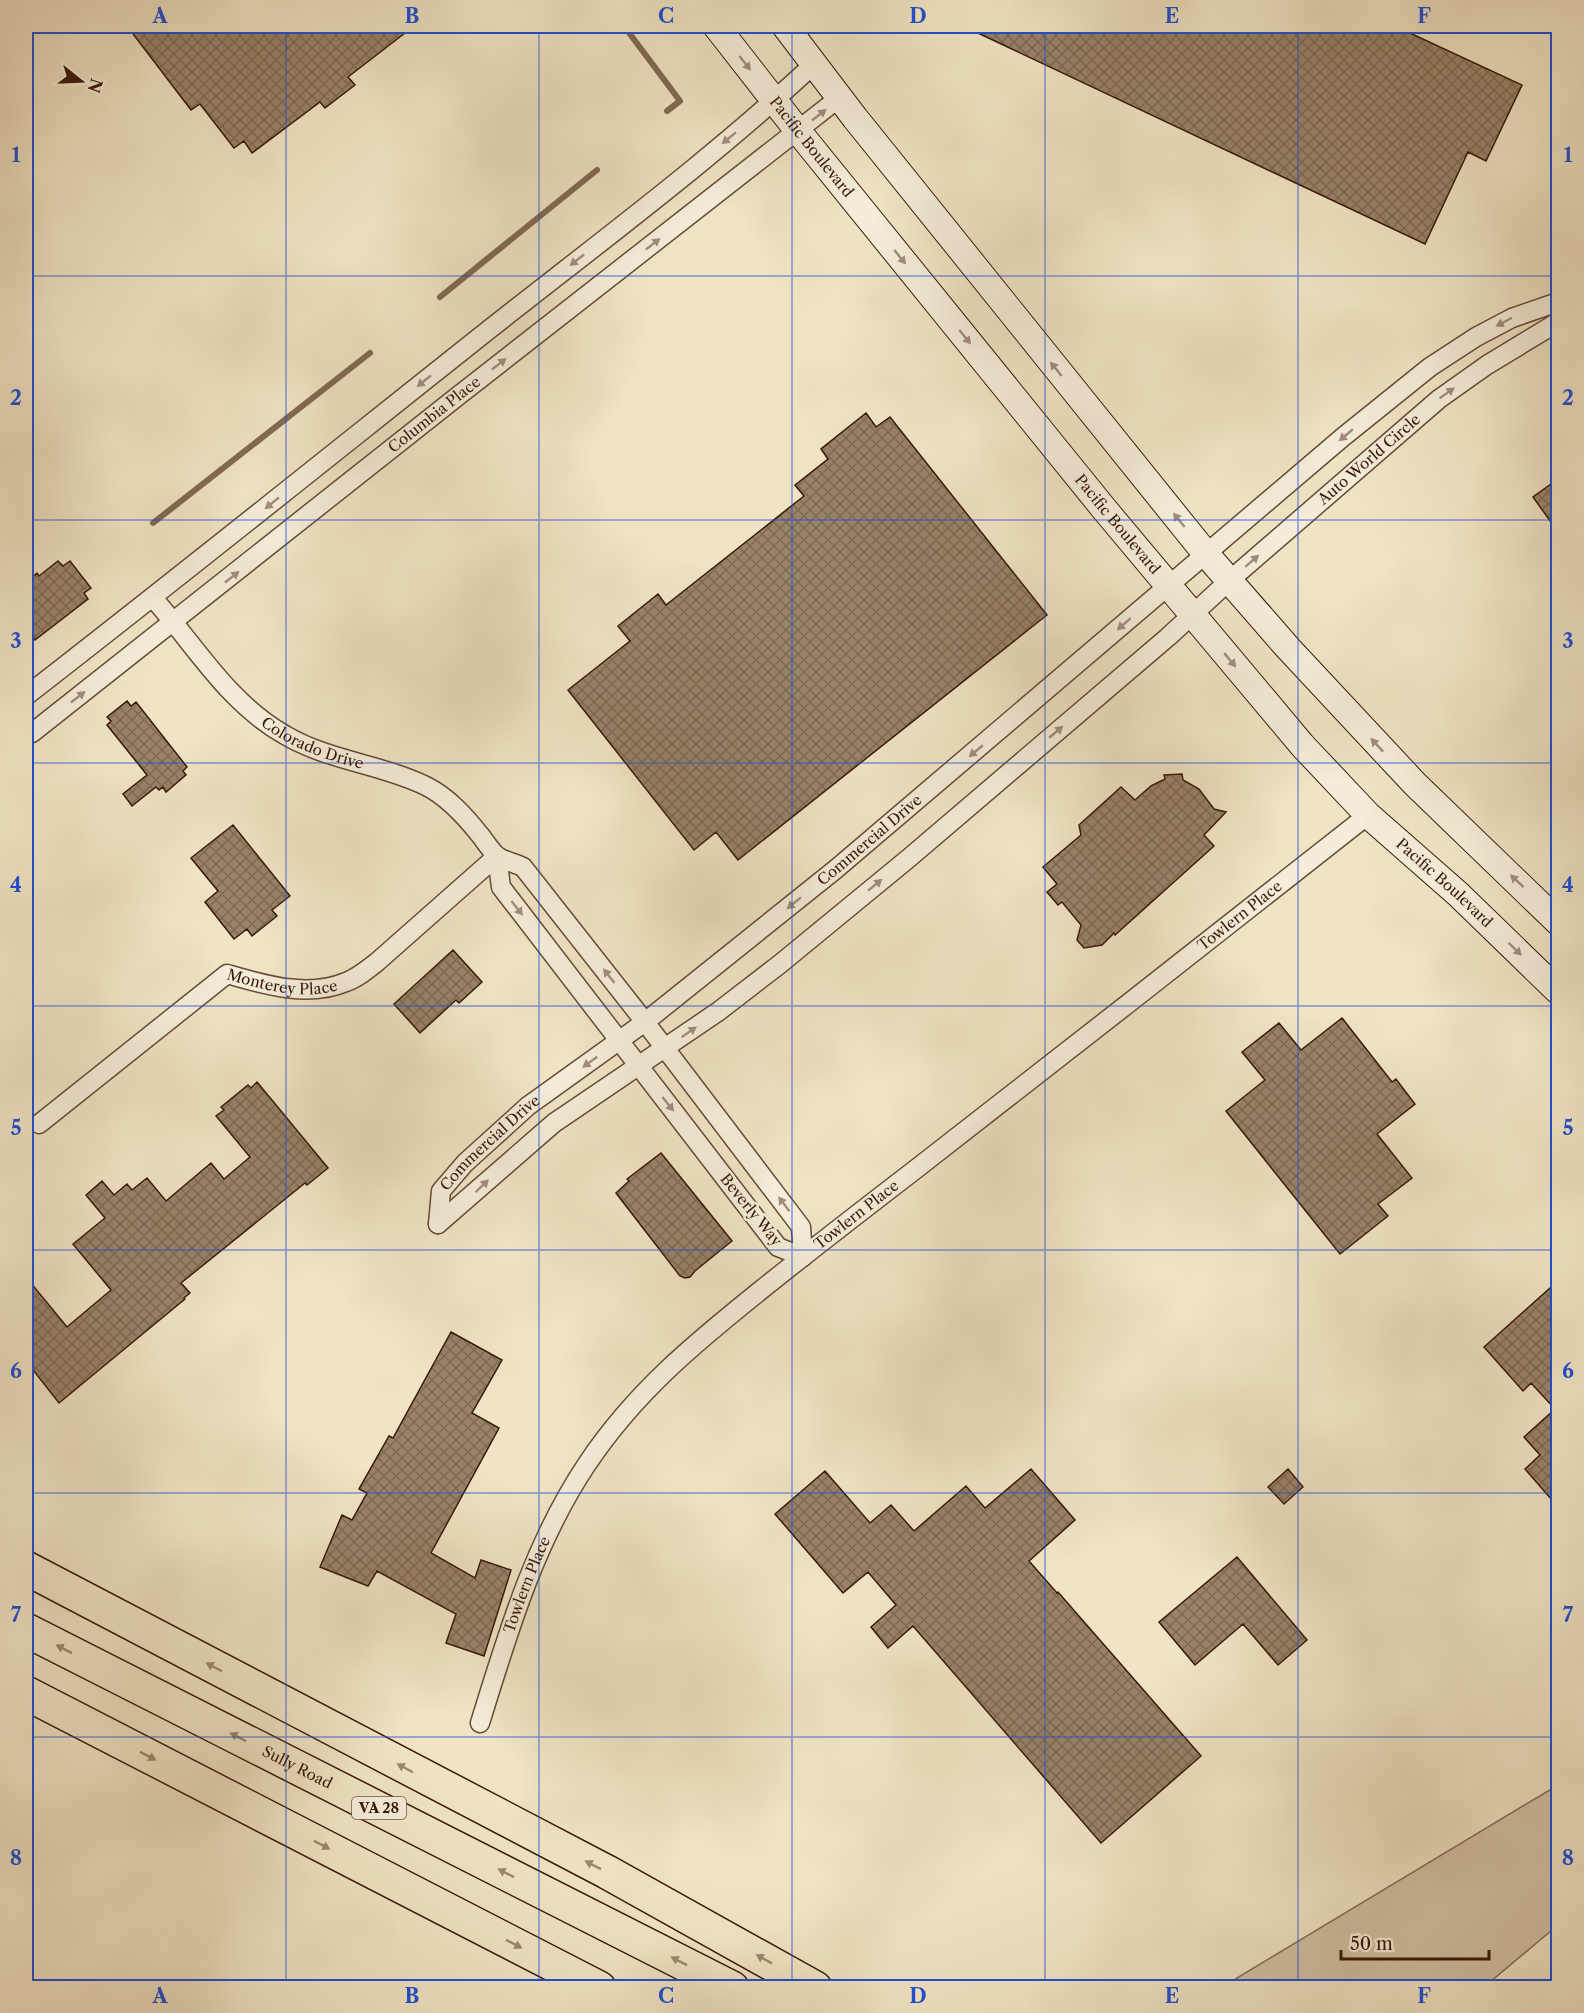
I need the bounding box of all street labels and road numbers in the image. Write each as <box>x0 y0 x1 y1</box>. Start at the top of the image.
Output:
street label: Pacific Boulevard <box>766 92 858 201</box>
street label: Columbia Place <box>384 372 484 457</box>
street label: Auto World Circle <box>1313 410 1424 509</box>
street label: Pacific Boulevard <box>1071 470 1165 578</box>
street label: Colorado Drive <box>258 712 366 773</box>
street label: Commercial Drive <box>813 790 925 889</box>
street label: Pacific Boulevard <box>1392 834 1497 931</box>
street label: Towlern Place <box>1193 876 1286 954</box>
street label: Monterey Place <box>225 965 339 999</box>
street label: Commercial Drive <box>436 1091 543 1194</box>
street label: Beverly Way <box>716 1170 787 1250</box>
street label: Towlern Place <box>810 1176 902 1253</box>
street label: Towlern Place <box>499 1533 554 1635</box>
street label: Sully Road <box>259 1741 336 1793</box>
road number: VA 28 <box>352 1797 406 1819</box>

